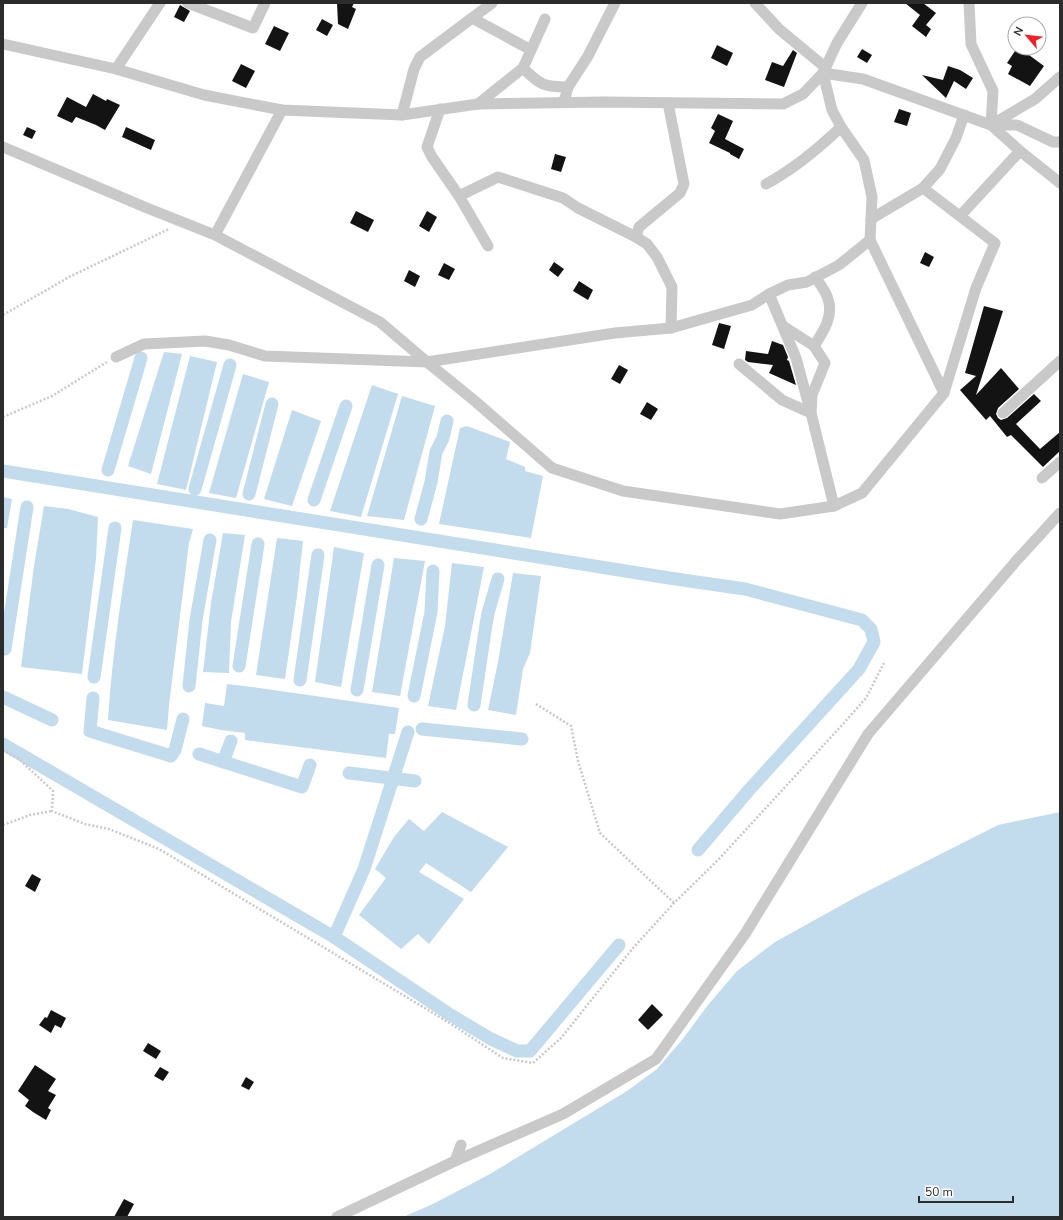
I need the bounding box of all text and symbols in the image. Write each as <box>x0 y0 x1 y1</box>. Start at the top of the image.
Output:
north arrow <box>1007 16 1047 56</box>
text: N <box>1010 24 1027 39</box>
scale bar <box>919 1178 1013 1204</box>
text: 50 m <box>925 1184 953 1200</box>

